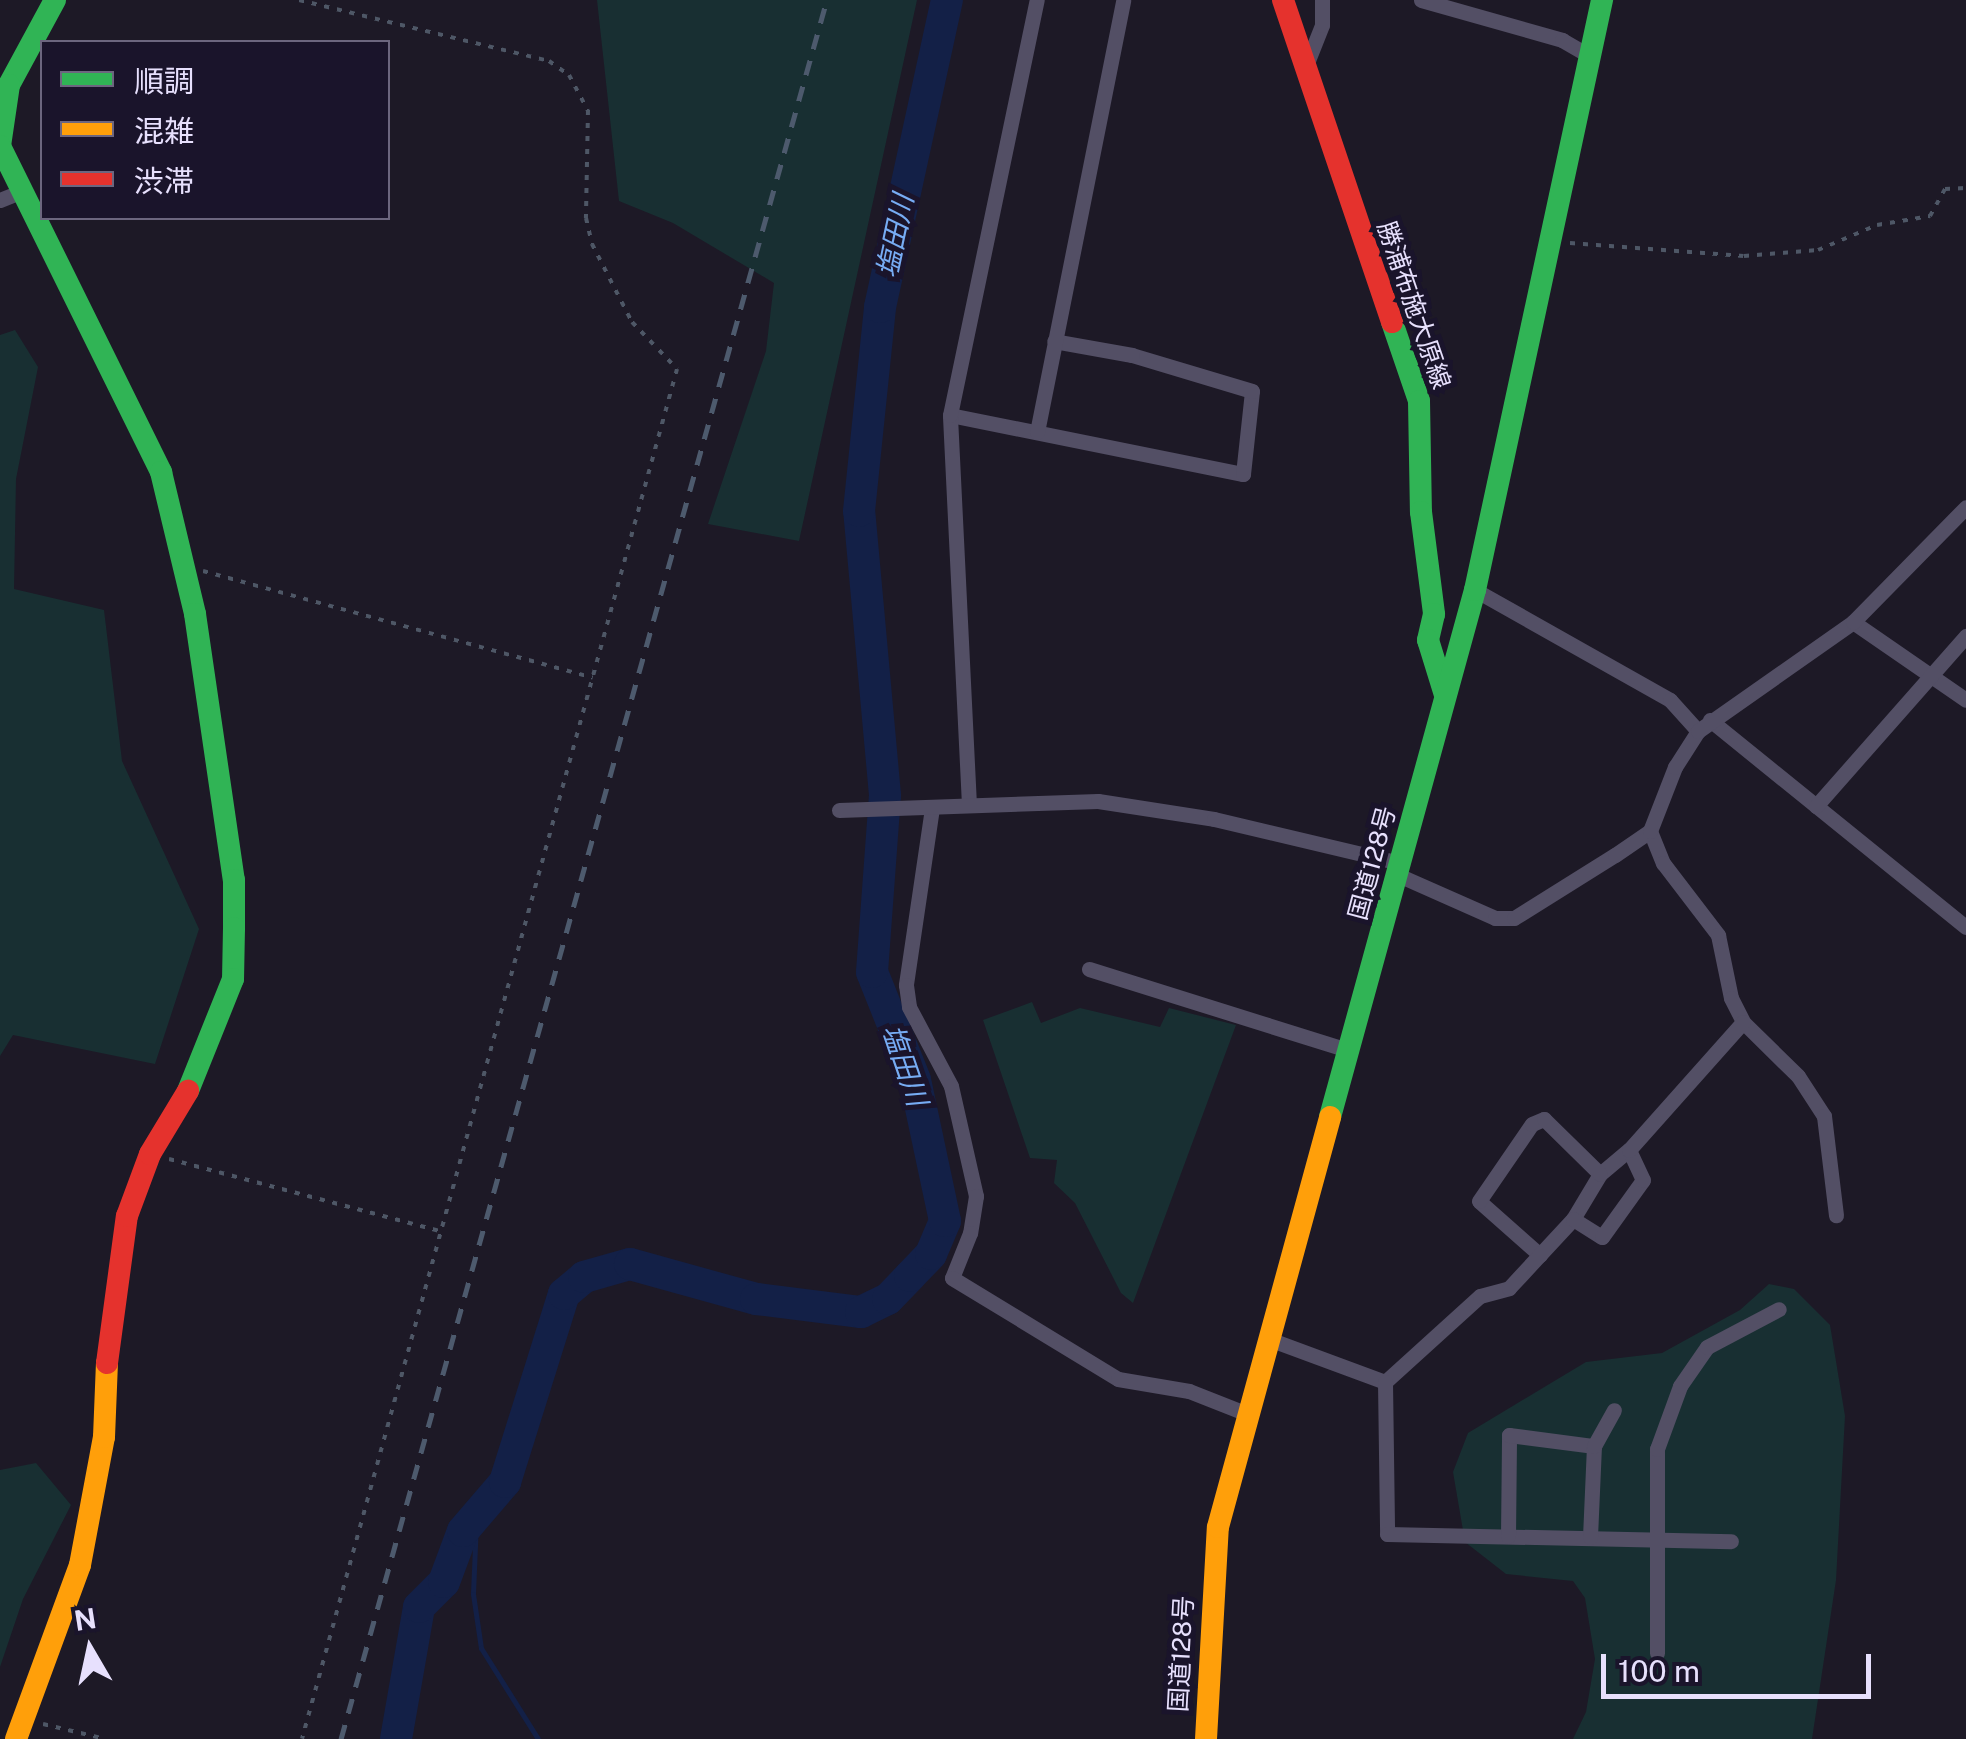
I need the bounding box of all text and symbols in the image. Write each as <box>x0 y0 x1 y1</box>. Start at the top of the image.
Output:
legend <box>40 40 390 220</box>
text: 順調 <box>134 63 194 99</box>
text: 混雑 <box>134 113 194 149</box>
text: 渋滞 <box>134 163 194 199</box>
water label: 塩田川 <box>870 191 920 281</box>
street label: 勝浦布施大原線 <box>1371 217 1457 393</box>
street label: 国道128号 <box>1342 803 1402 923</box>
water label: 塩田川 <box>875 1020 935 1110</box>
street label: 国道128号 <box>1163 1595 1199 1713</box>
north arrow <box>40 1599 140 1699</box>
text: N <box>72 1601 99 1637</box>
scale bar <box>1606 1634 1876 1696</box>
text: 100 m <box>1618 1653 1700 1689</box>

